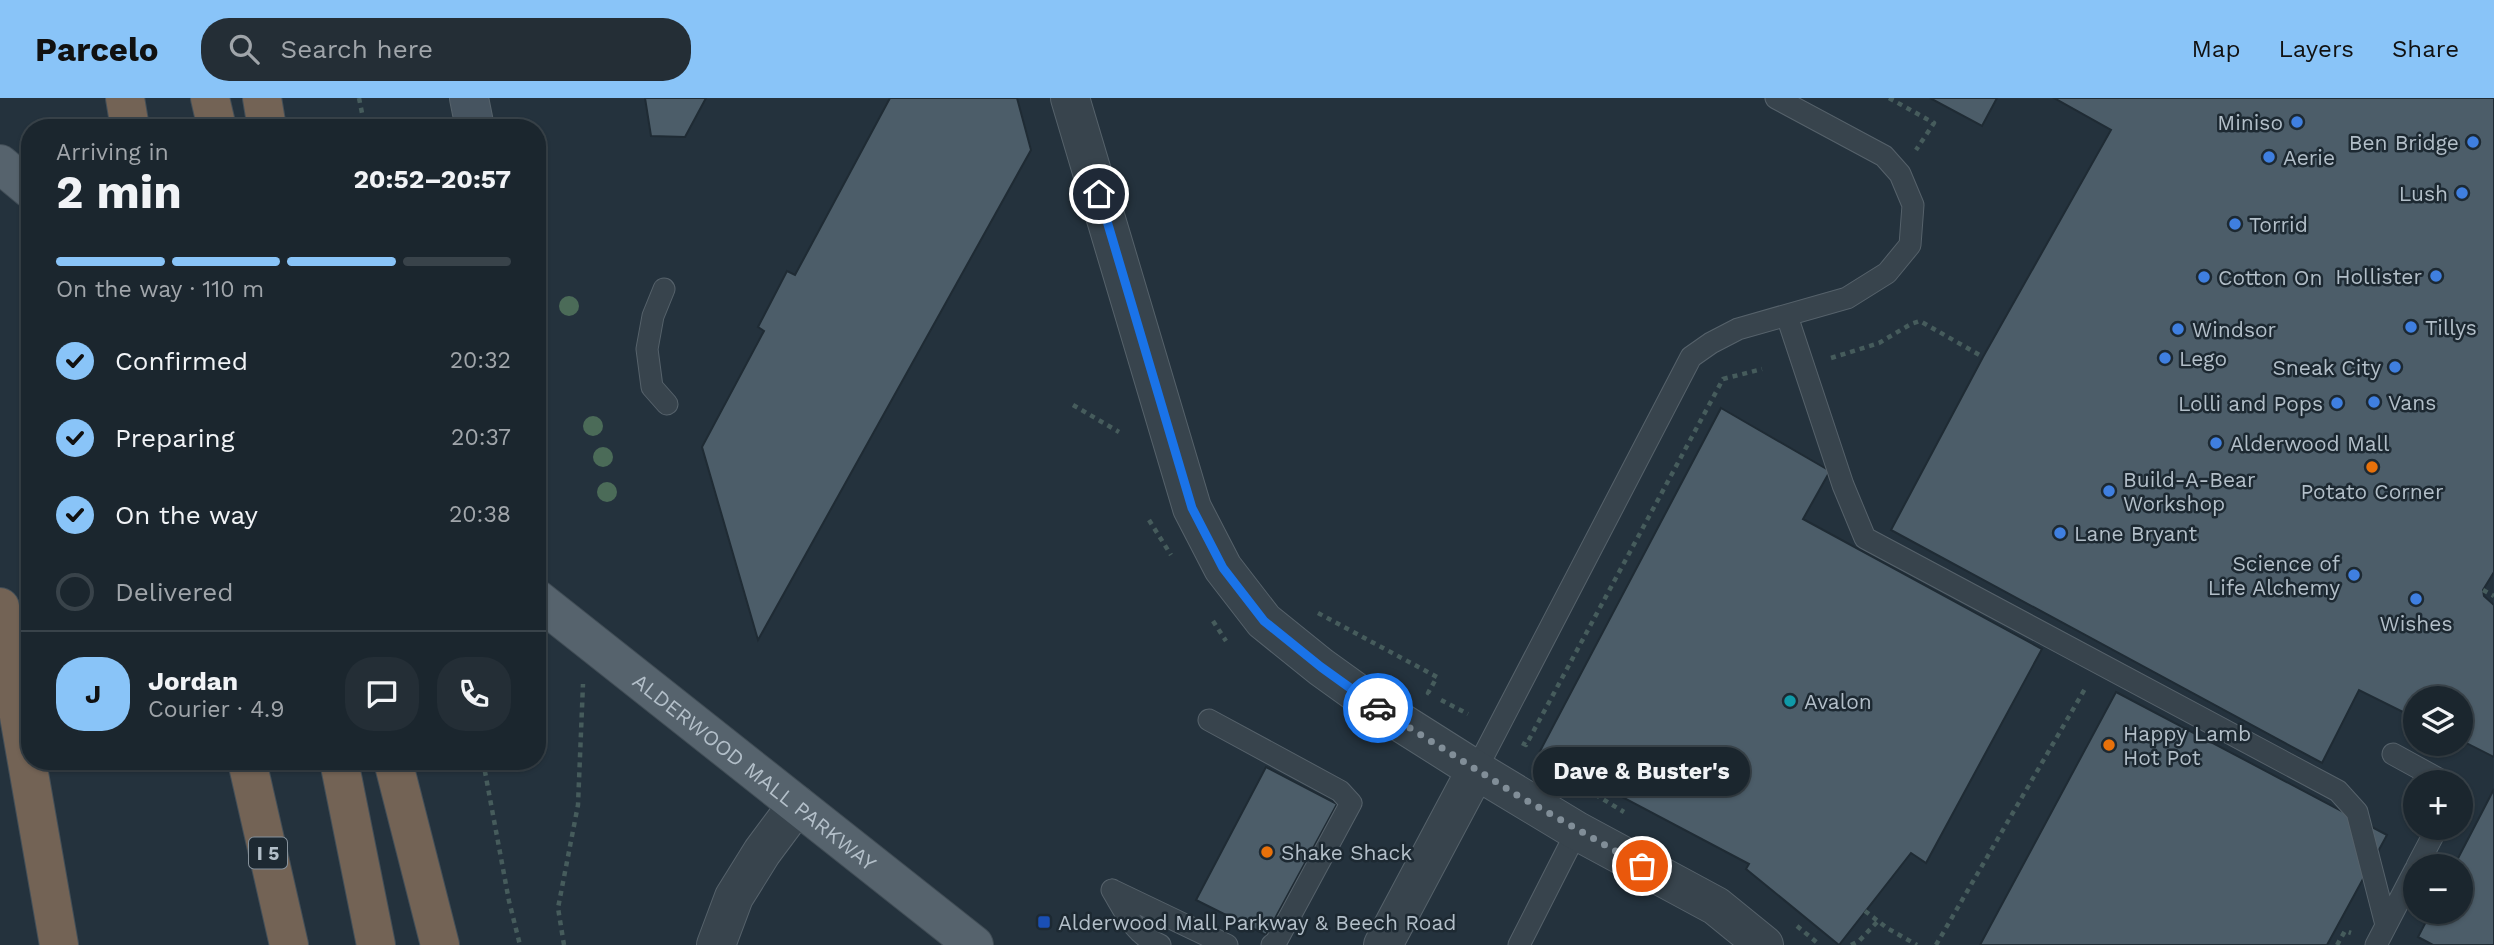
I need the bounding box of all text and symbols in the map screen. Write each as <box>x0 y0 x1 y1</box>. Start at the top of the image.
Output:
search box <box>201 18 691 81</box>
text: Parcelo <box>35 30 159 69</box>
icon: search <box>225 30 263 68</box>
text: Search here <box>281 34 433 64</box>
text: Map <box>2192 35 2240 63</box>
text: Layers <box>2278 35 2354 63</box>
text: Share <box>2392 35 2459 63</box>
place label: Miniso <box>2217 110 2283 135</box>
marker: Miniso <box>2289 114 2305 130</box>
place label: Ben Bridge <box>2349 130 2459 155</box>
marker: Ben Bridge <box>2465 134 2481 150</box>
text: Arriving in <box>56 139 169 166</box>
place label: Aerie <box>2283 145 2335 170</box>
marker: Aerie <box>2261 149 2277 165</box>
text: 20:52–20:57 <box>353 164 511 194</box>
pin <box>1069 164 1129 224</box>
text: 2 min <box>56 165 182 219</box>
icon: home <box>1080 175 1118 213</box>
place label: Lush <box>2399 181 2448 206</box>
marker: Lush <box>2454 185 2470 201</box>
place label: Torrid <box>2249 212 2308 237</box>
marker: Torrid <box>2227 216 2243 232</box>
place label: Hollister <box>2335 264 2422 289</box>
place label: Cotton On <box>2218 265 2322 290</box>
marker: Hollister <box>2428 268 2444 284</box>
marker: Cotton On <box>2196 269 2212 285</box>
text: On the way · 110 m <box>56 276 264 303</box>
place label: Tillys <box>2425 315 2477 340</box>
place label: Windsor <box>2192 317 2277 342</box>
marker: Tillys <box>2403 319 2419 335</box>
marker: Windsor <box>2170 321 2186 337</box>
icon: check <box>56 342 94 380</box>
text: Confirmed <box>115 346 248 376</box>
place label: Lego <box>2179 346 2227 371</box>
text: 20:32 <box>450 347 511 374</box>
marker: Lego <box>2157 350 2173 366</box>
place label: Sneak City <box>2272 355 2381 380</box>
marker: Sneak City <box>2387 359 2403 375</box>
place label: Vans <box>2388 390 2436 415</box>
place label: Lolli and Pops <box>2178 391 2323 416</box>
marker: Vans <box>2366 394 2382 410</box>
marker: Lolli and Pops <box>2329 395 2345 411</box>
icon: check <box>56 419 94 457</box>
text: Preparing <box>115 423 235 453</box>
text: 20:37 <box>451 424 511 451</box>
place label: Alderwood Mall <box>2230 431 2390 456</box>
marker: Alderwood Mall <box>2208 435 2224 451</box>
marker: Potato Corner <box>2364 459 2380 475</box>
place label: Build-A-Bear Workshop <box>2123 467 2256 516</box>
place label: Potato Corner <box>2300 479 2444 504</box>
marker: Build-A-Bear Workshop <box>2101 483 2117 499</box>
icon: check <box>56 496 94 534</box>
text: On the way <box>115 500 258 530</box>
text: 20:38 <box>449 501 511 528</box>
place label: Lane Bryant <box>2074 521 2197 546</box>
marker: Lane Bryant <box>2052 525 2068 541</box>
place label: Science of Life Alchemy <box>2208 551 2340 600</box>
marker: Science of Life Alchemy <box>2346 567 2362 583</box>
text: Delivered <box>115 577 234 607</box>
marker: Wishes <box>2408 591 2424 607</box>
place label: Wishes <box>2379 611 2453 636</box>
button: chat <box>345 657 419 731</box>
button: phone <box>437 657 511 731</box>
text: Jordan <box>148 666 238 696</box>
street label: ALDERWOOD MALL PARKWAY <box>628 668 882 876</box>
courier <box>1343 673 1413 743</box>
text: J <box>85 679 101 709</box>
map controls <box>2403 686 2473 924</box>
button: layers <box>2403 686 2473 756</box>
icon: car <box>1359 689 1397 727</box>
place label: Avalon <box>1804 689 1872 714</box>
marker: Avalon <box>1782 693 1798 709</box>
text: Courier · 4.9 <box>148 696 284 723</box>
place label: Happy Lamb Hot Pot <box>2123 721 2251 770</box>
marker: Happy Lamb Hot Pot <box>2101 737 2117 753</box>
callout: Dave & Buster's <box>1534 747 1750 796</box>
text: Dave & Buster's <box>1553 758 1730 785</box>
button: + <box>2403 770 2473 840</box>
pin <box>1612 836 1672 896</box>
road number: I 5 <box>249 838 287 868</box>
place label: Shake Shack <box>1281 840 1412 865</box>
marker: Shake Shack <box>1259 844 1275 860</box>
icon: bag <box>1623 847 1661 885</box>
button: − <box>2403 854 2473 924</box>
place label: Alderwood Mall Parkway & Beech Road <box>1058 910 1456 935</box>
marker: Alderwood Mall Parkway & Beech Road <box>1036 914 1052 930</box>

